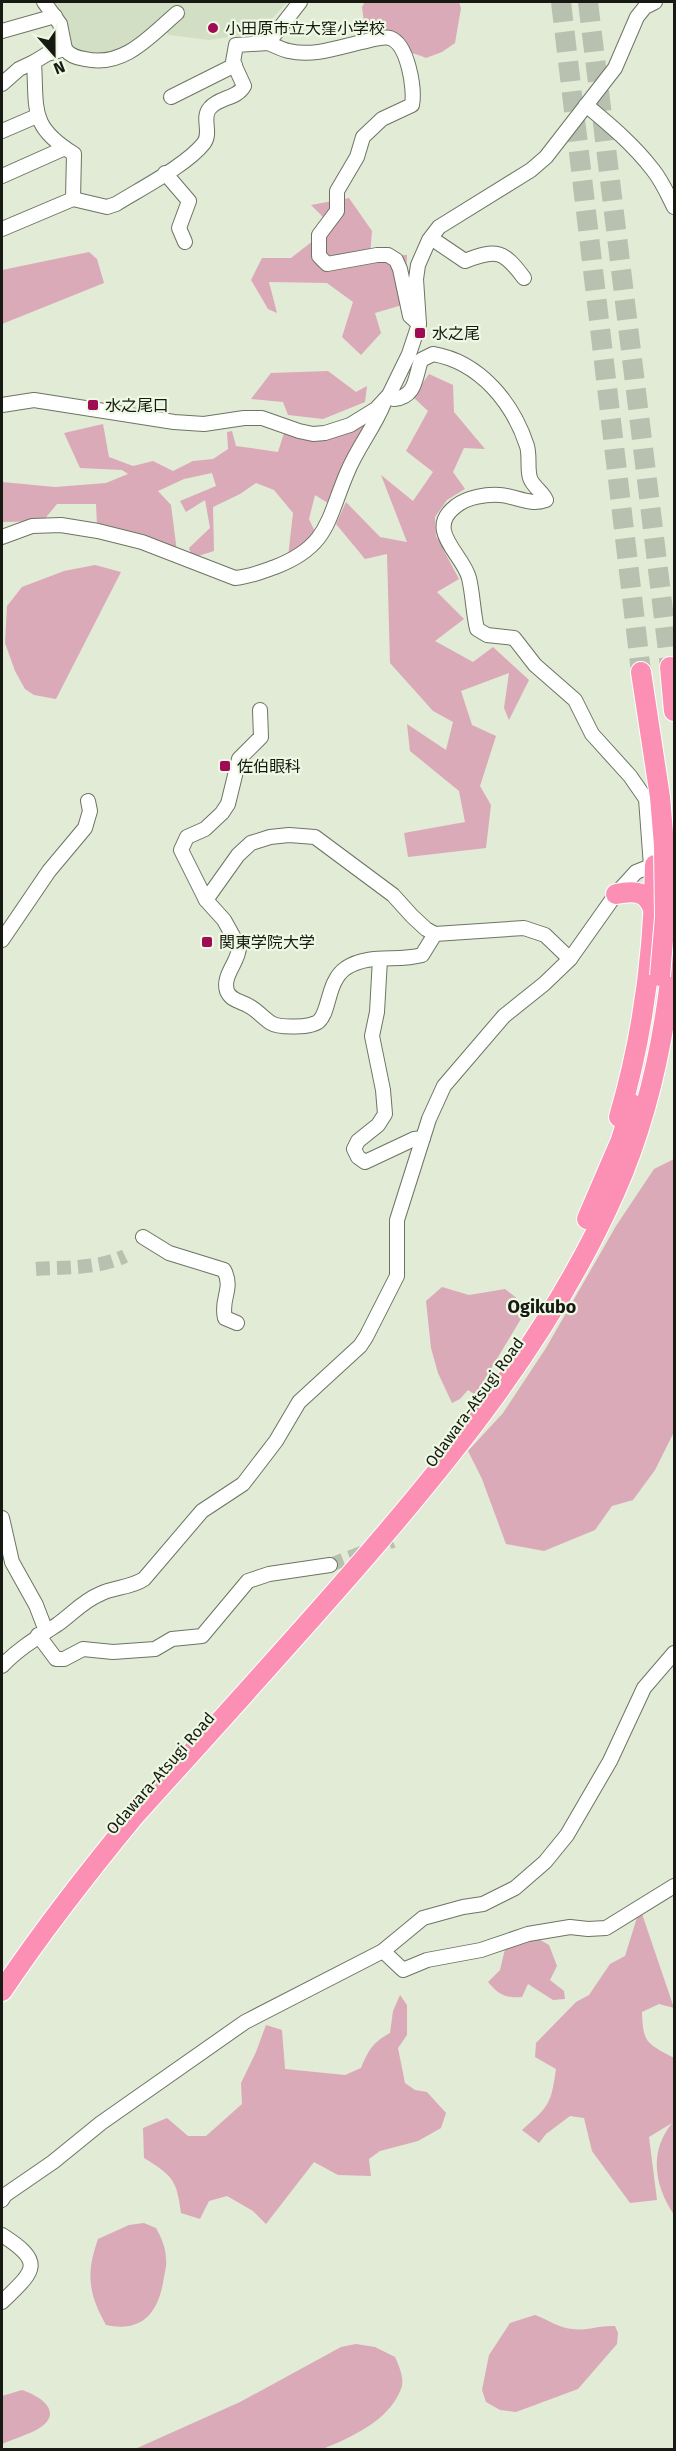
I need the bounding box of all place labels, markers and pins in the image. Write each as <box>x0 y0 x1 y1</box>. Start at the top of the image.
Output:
place label: 小田原市立大窪小学校 <box>225 19 385 38</box>
marker: 小田原市立大窪小学校 <box>206 21 220 35</box>
place label: 水之尾 <box>432 324 480 343</box>
marker: 水之尾 <box>413 326 427 340</box>
place label: 水之尾口 <box>105 396 169 415</box>
marker: 水之尾口 <box>86 398 100 412</box>
place label: 佐伯眼科 <box>237 757 301 776</box>
marker: 佐伯眼科 <box>218 759 232 773</box>
place label: 関東学院大学 <box>219 933 315 952</box>
marker: 関東学院大学 <box>200 935 214 949</box>

